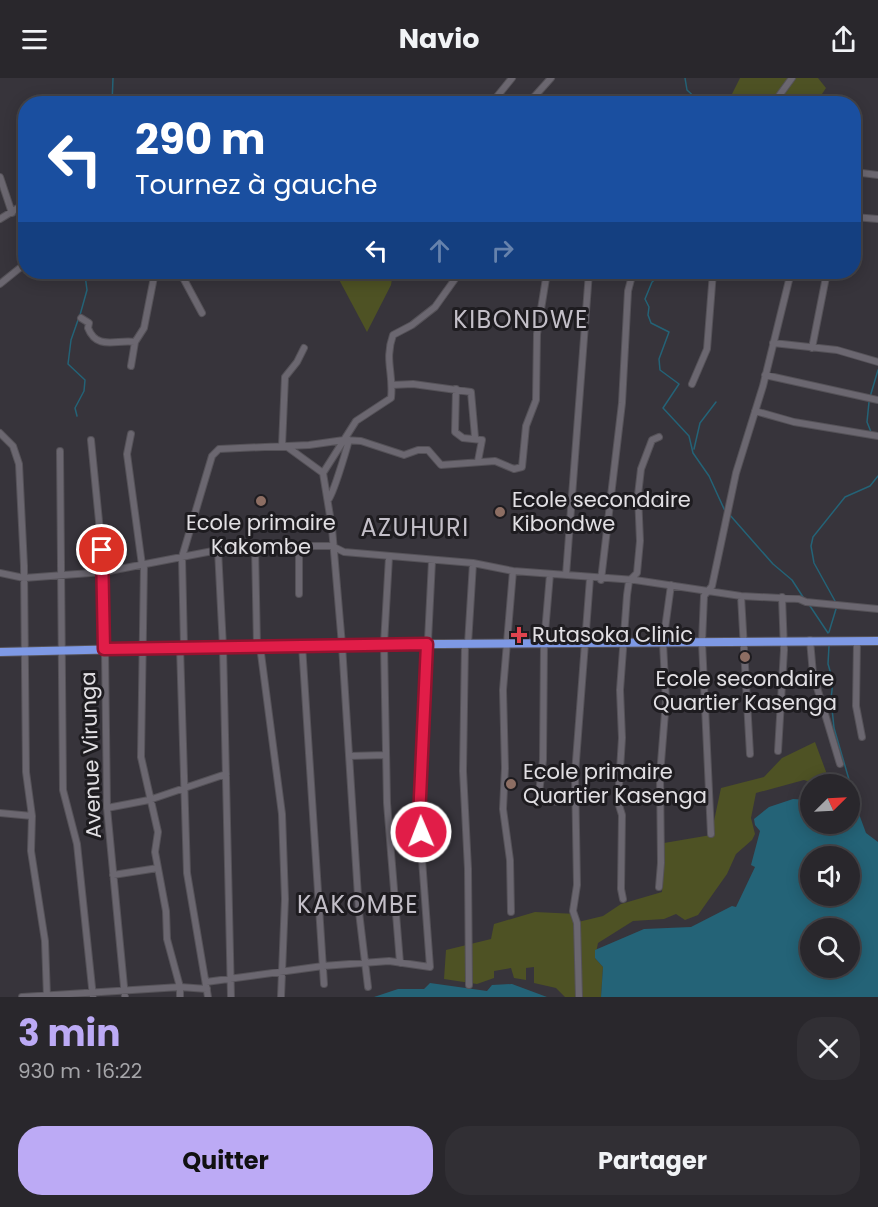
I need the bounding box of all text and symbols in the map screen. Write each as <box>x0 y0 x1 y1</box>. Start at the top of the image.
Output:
text: Navio <box>399 20 479 57</box>
icon: menu <box>18 23 51 56</box>
icon: share <box>827 23 860 56</box>
text: 290 m <box>135 110 266 169</box>
icon: left <box>36 120 114 198</box>
text: Tournez à gauche <box>135 166 377 203</box>
icon: left <box>360 234 393 267</box>
icon: ahead <box>423 234 456 267</box>
icon: right <box>486 234 519 267</box>
district label: KIBONDWE <box>453 303 589 336</box>
place label: Ecole secondaire Kibondwe <box>512 485 691 538</box>
marker: Ecole primaire Kakombe <box>254 494 268 508</box>
marker: Ecole secondaire Kibondwe <box>493 505 507 519</box>
place label: Ecole primaire Kakombe <box>186 508 336 561</box>
district label: AZUHURI <box>360 511 470 544</box>
pin <box>76 524 127 575</box>
icon: arrive <box>85 533 118 566</box>
place label: Rutasoka Clinic <box>532 620 693 649</box>
marker: Rutasoka Clinic <box>510 626 528 644</box>
marker: Ecole secondaire Quartier Kasenga <box>738 650 752 664</box>
place label: Ecole secondaire Quartier Kasenga <box>653 664 837 717</box>
street label: Avenue Virunga <box>73 671 108 839</box>
place label: Ecole primaire Quartier Kasenga <box>523 757 707 810</box>
north arrow <box>800 774 860 834</box>
map controls <box>800 774 860 978</box>
marker: Ecole primaire Quartier Kasenga <box>504 777 518 791</box>
position arrow <box>389 800 453 864</box>
button: sound <box>800 846 860 906</box>
district label: KAKOMBE <box>297 888 419 921</box>
button: search <box>800 918 860 978</box>
text: 3 min <box>18 1008 120 1059</box>
button: close <box>797 1017 860 1080</box>
text: 930 m · 16:22 <box>18 1057 142 1085</box>
button: Quitter <box>18 1126 433 1195</box>
button: Partager <box>445 1126 860 1195</box>

